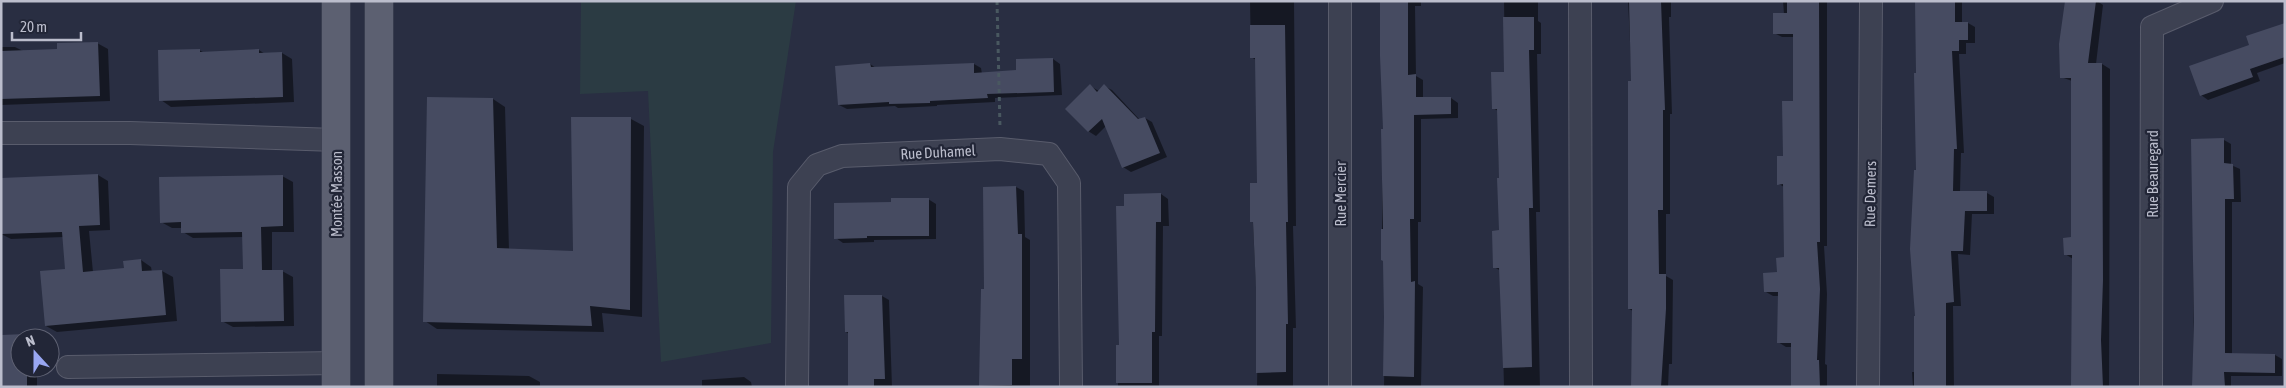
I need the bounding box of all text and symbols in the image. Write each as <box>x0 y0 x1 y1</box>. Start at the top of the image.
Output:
scale bar <box>12 10 81 42</box>
text: 20 m <box>20 18 47 35</box>
street label: Rue Beauregard <box>2144 130 2161 218</box>
street label: Rue Duhamel <box>900 142 976 162</box>
street label: Montée Masson <box>328 151 345 237</box>
street label: Rue Mercier <box>1332 161 1349 227</box>
street label: Rue Demers <box>1861 161 1879 227</box>
north arrow <box>10 328 60 378</box>
text: N <box>24 332 37 350</box>

